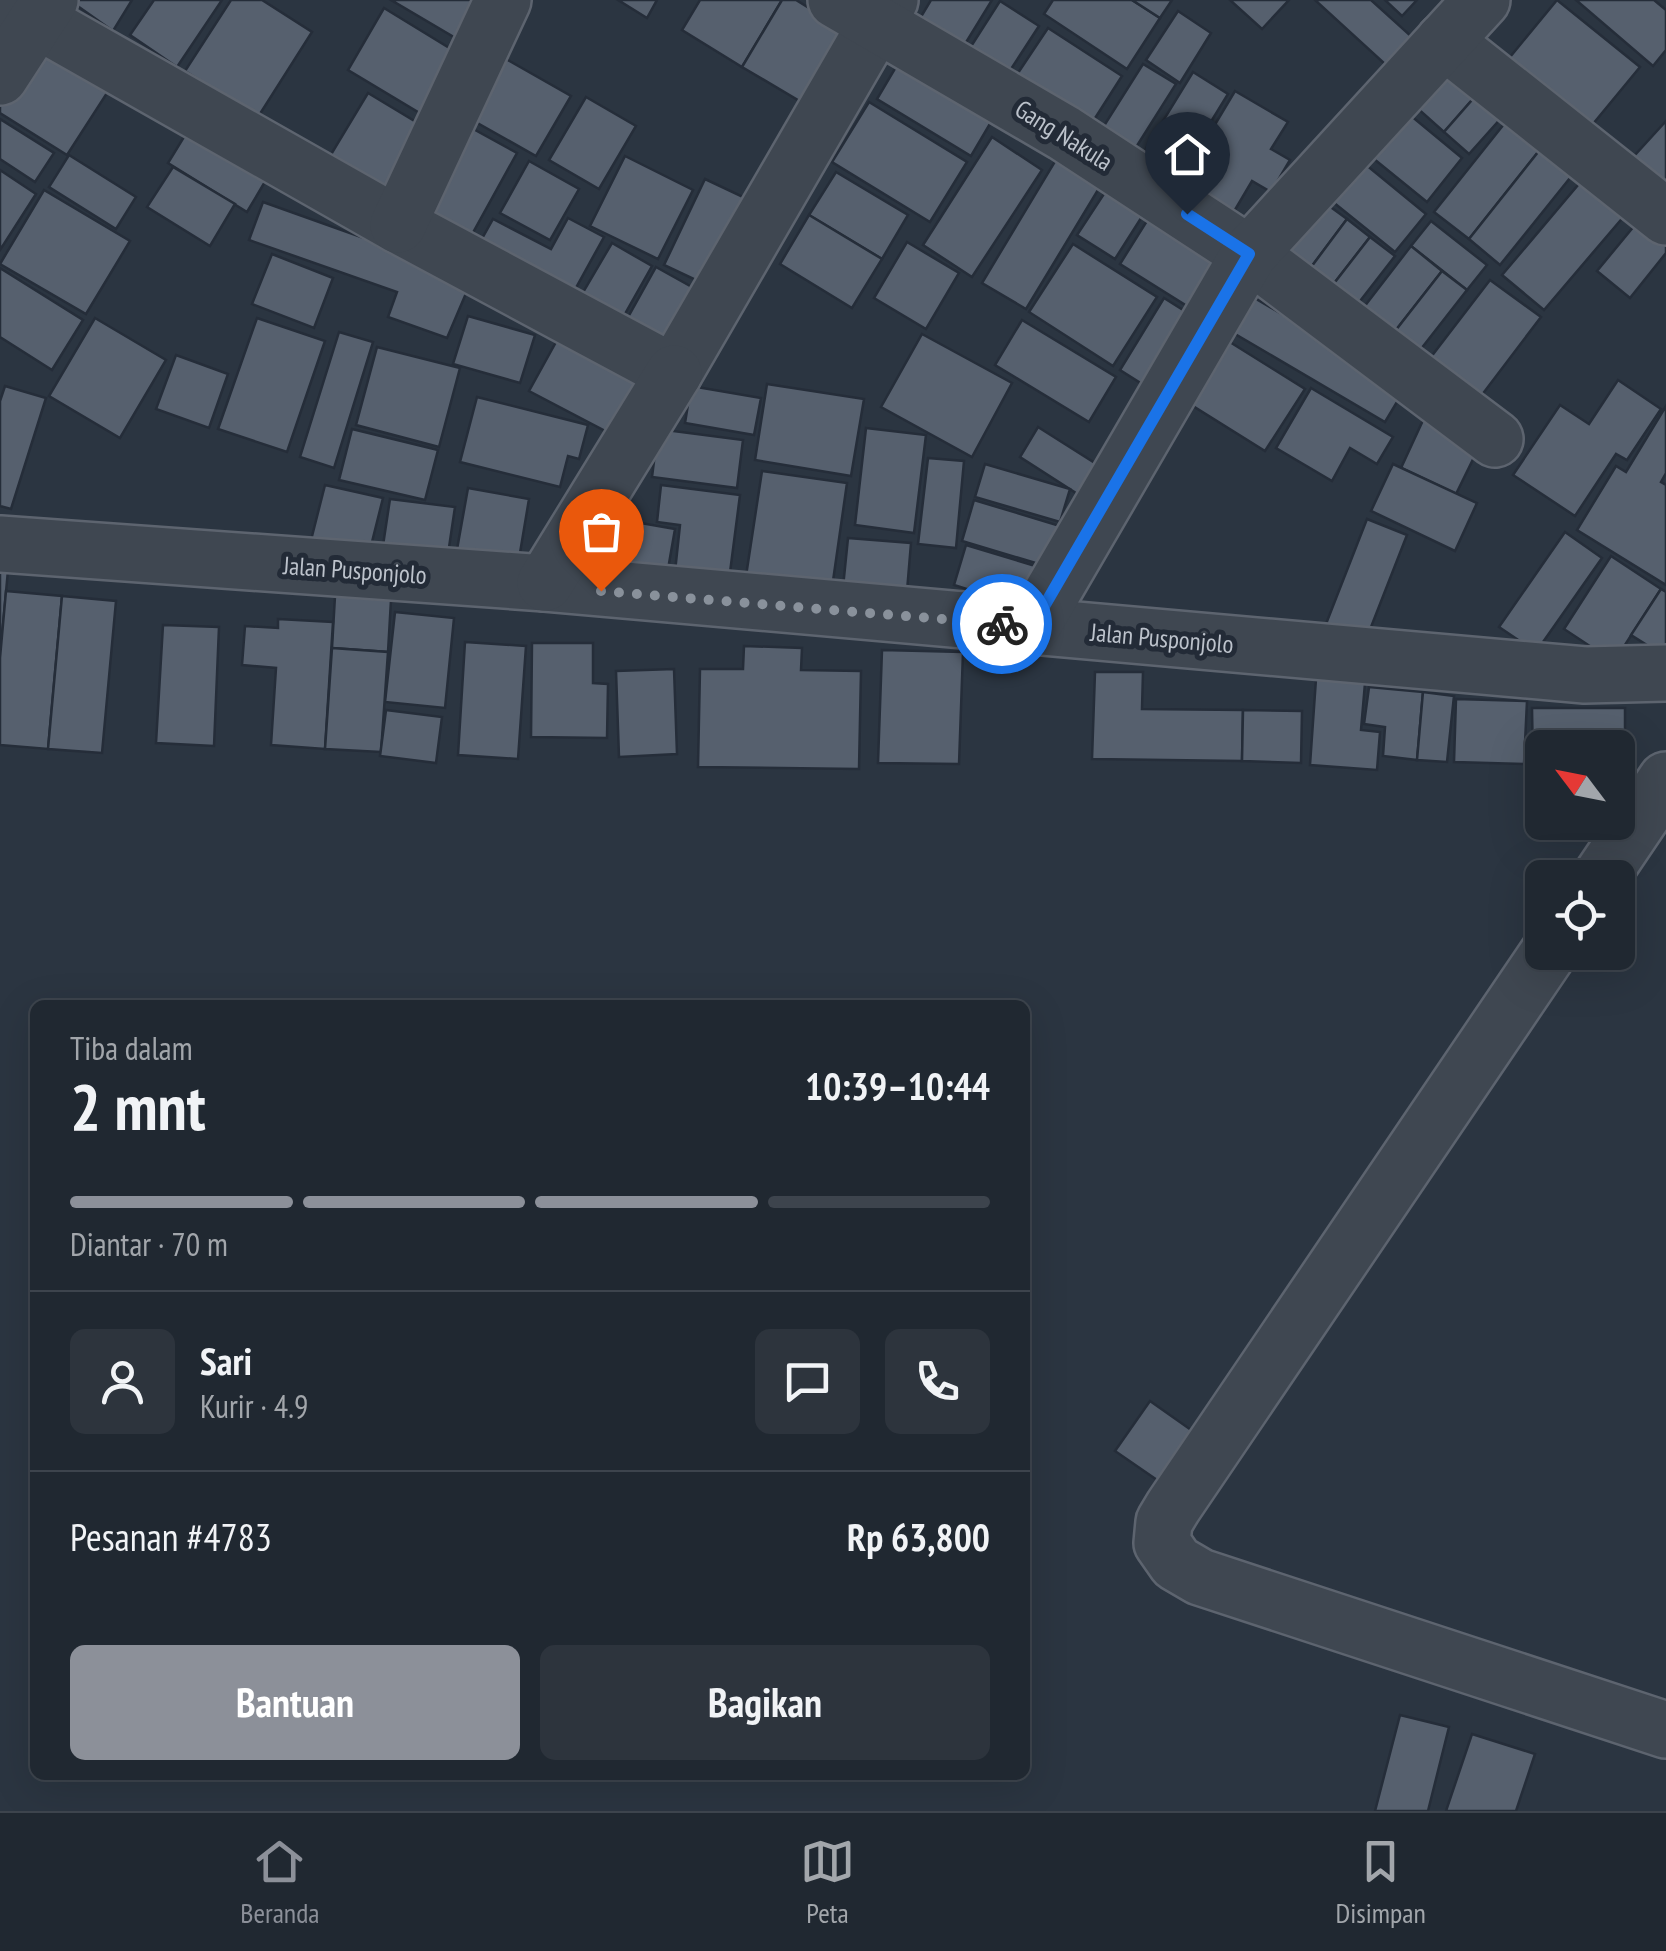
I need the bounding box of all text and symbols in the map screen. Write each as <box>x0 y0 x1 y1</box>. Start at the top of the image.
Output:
street label: Gang Nakula <box>1009 92 1119 178</box>
pin <box>1145 112 1230 215</box>
icon: home <box>1160 127 1215 182</box>
pin <box>559 489 644 592</box>
icon: bag <box>574 504 629 559</box>
street label: Jalan Pusponjolo <box>281 549 428 591</box>
courier <box>952 574 1052 674</box>
icon: bike <box>975 597 1030 652</box>
street label: Jalan Pusponjolo <box>1088 616 1235 660</box>
north arrow <box>1525 730 1635 840</box>
map controls <box>1525 730 1635 970</box>
button: locate <box>1525 860 1635 970</box>
text: Tiba dalam <box>70 1027 192 1069</box>
text: 10:39–10:44 <box>805 1061 990 1110</box>
text: 2 mnt <box>70 1064 206 1148</box>
text: Diantar · 70 m <box>70 1223 228 1265</box>
button: person <box>70 1329 175 1434</box>
button: chat <box>755 1329 860 1434</box>
button: phone <box>885 1329 990 1434</box>
text: Sari <box>200 1336 252 1385</box>
text: Kurir · 4.9 <box>200 1385 308 1427</box>
text: Pesanan #4783 <box>70 1512 272 1561</box>
text: Rp 63,800 <box>847 1512 990 1561</box>
button: Bantuan <box>70 1645 520 1760</box>
button: Bagikan <box>540 1645 990 1760</box>
tab: Beranda <box>240 1834 320 1931</box>
tab: Peta <box>800 1834 855 1931</box>
tab: Disimpan <box>1336 1834 1426 1931</box>

